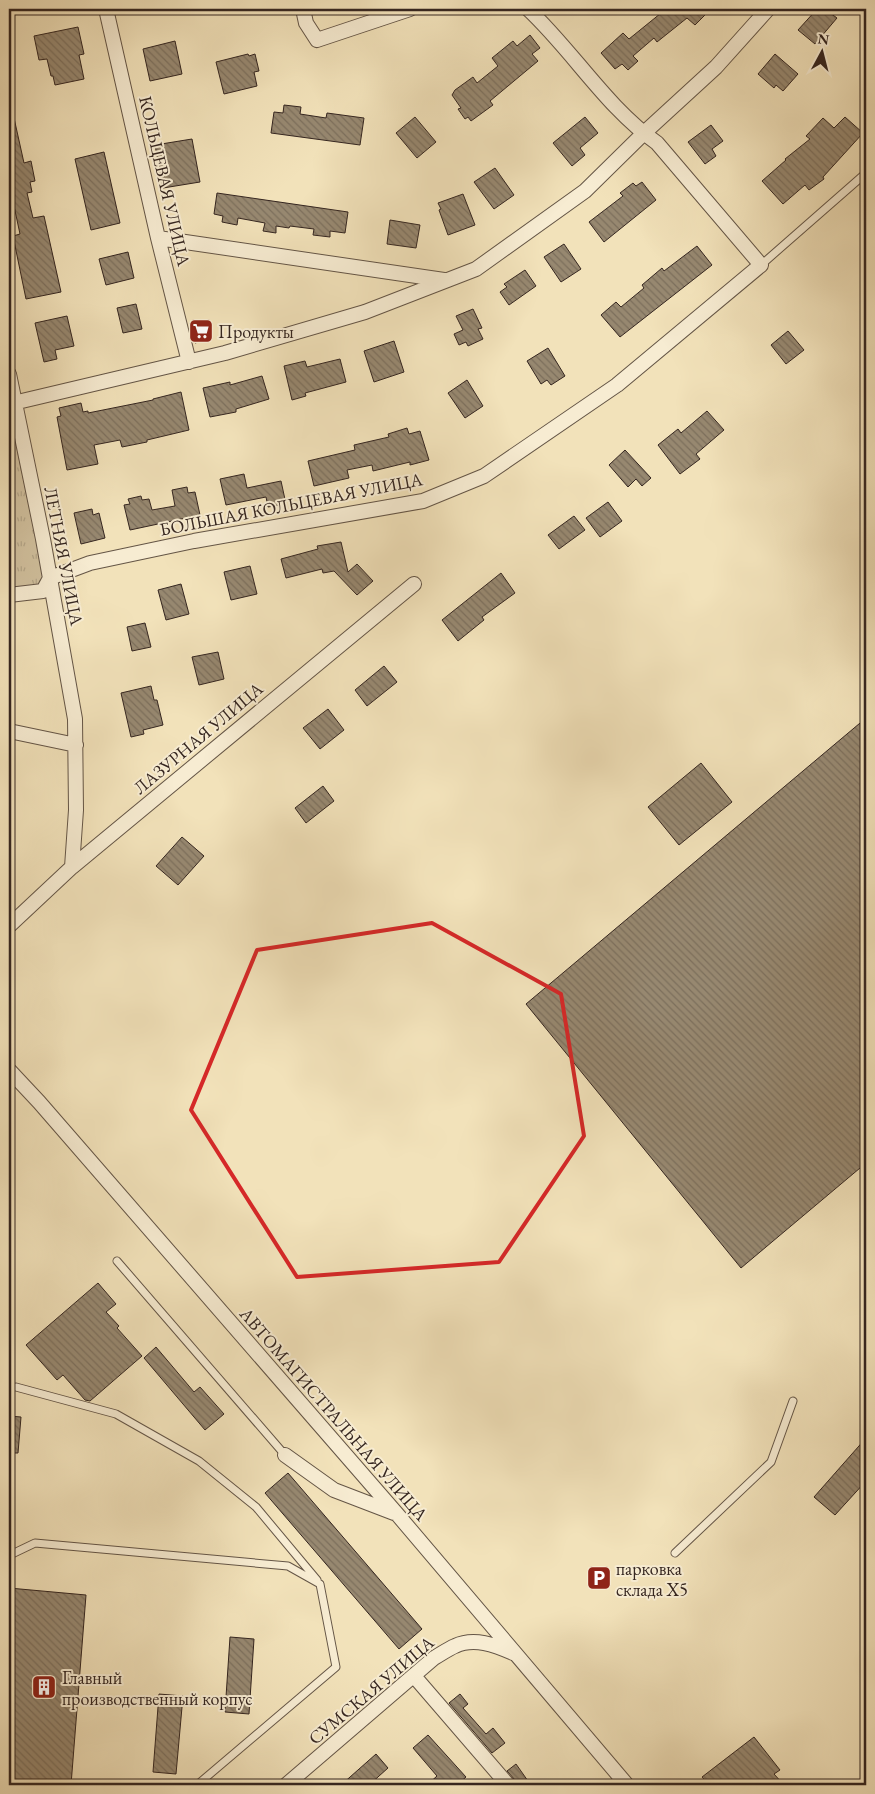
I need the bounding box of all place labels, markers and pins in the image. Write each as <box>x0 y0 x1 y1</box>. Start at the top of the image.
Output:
supermarket icon: Продукты <box>188 318 214 344</box>
place label: Продукты <box>218 320 294 343</box>
place label: парковка склада X5 <box>616 1557 688 1601</box>
parking icon: парковка склада X5 <box>586 1565 612 1591</box>
place label: Главный производственный корпус <box>62 1666 253 1710</box>
building icon: Главный производственный корпус <box>31 1674 57 1700</box>

